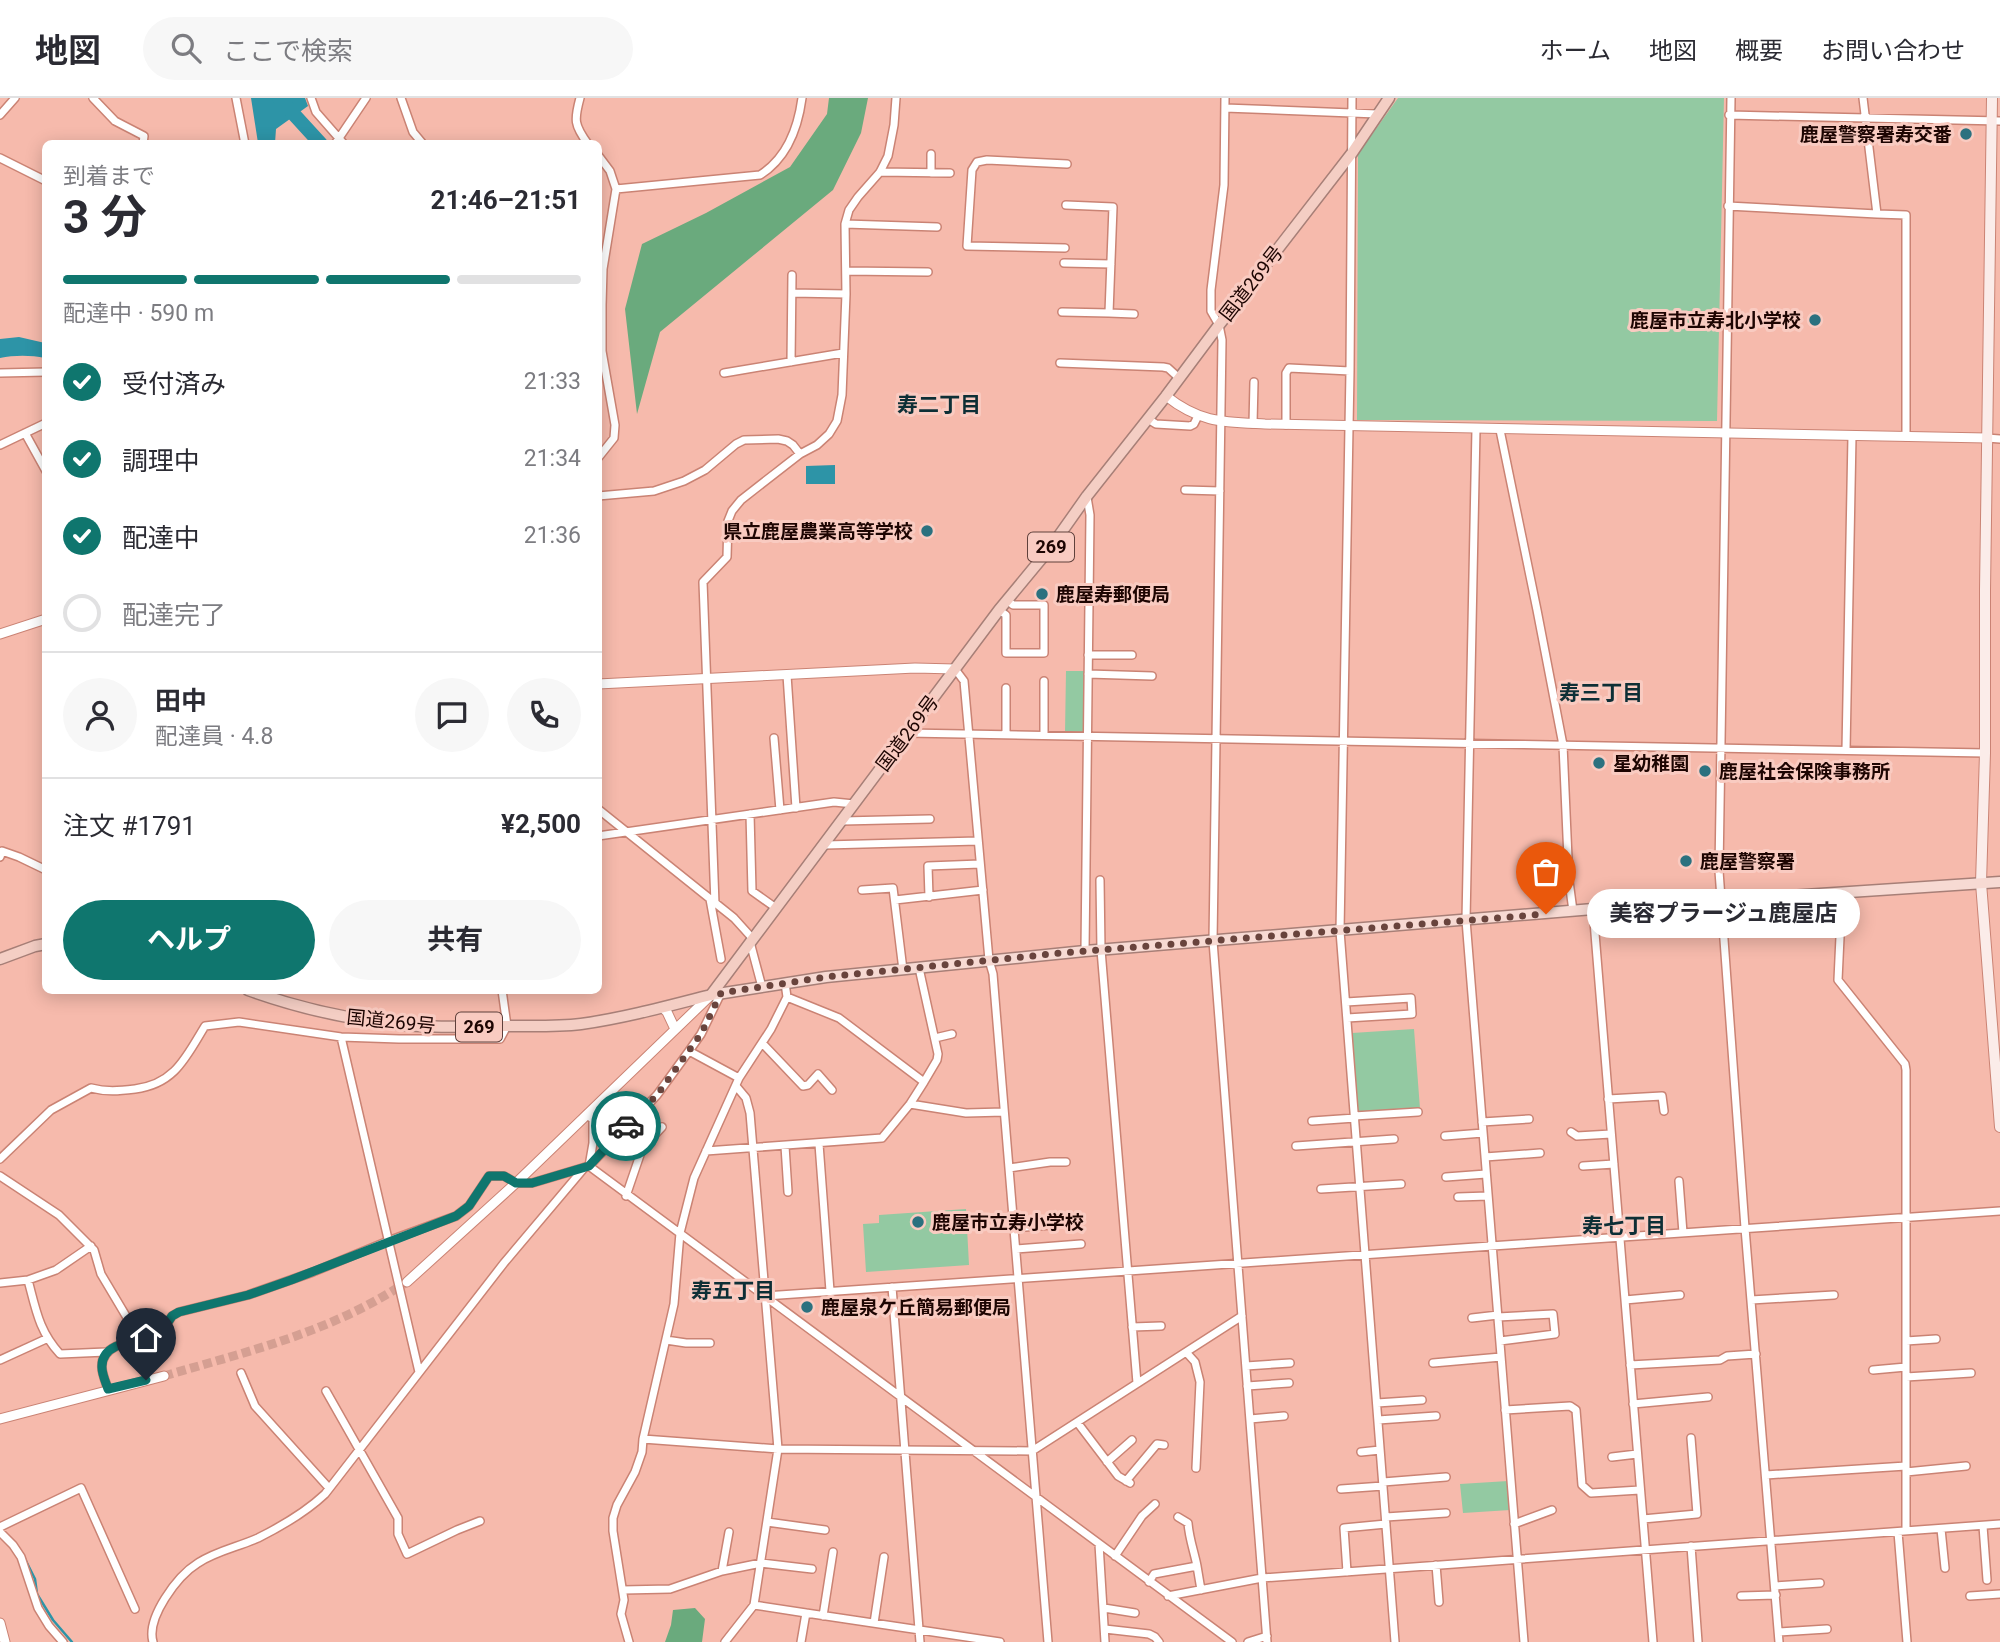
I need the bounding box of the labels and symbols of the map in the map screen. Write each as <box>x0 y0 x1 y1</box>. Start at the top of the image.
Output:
place label: 鹿屋警察署寿交番 <box>1800 123 1952 146</box>
marker: 鹿屋警察署寿交番 <box>1958 126 1974 142</box>
street label: 国道269号 <box>1215 241 1288 325</box>
place label: 鹿屋市立寿北小学校 <box>1630 309 1801 332</box>
marker: 鹿屋市立寿北小学校 <box>1807 312 1823 328</box>
district label: 寿二丁目 <box>897 393 981 417</box>
place label: 県立鹿屋農業高等学校 <box>723 520 913 543</box>
marker: 県立鹿屋農業高等学校 <box>919 523 935 539</box>
road number: 269 <box>1028 532 1074 561</box>
place label: 鹿屋寿郵便局 <box>1056 583 1170 606</box>
marker: 鹿屋寿郵便局 <box>1034 586 1050 602</box>
district label: 寿三丁目 <box>1559 681 1643 705</box>
street label: 国道269号 <box>871 691 943 776</box>
place label: 星幼稚園 <box>1613 752 1689 775</box>
marker: 星幼稚園 <box>1591 755 1607 771</box>
place label: 鹿屋社会保険事務所 <box>1719 760 1890 783</box>
marker: 鹿屋社会保険事務所 <box>1697 763 1713 779</box>
pin <box>1516 842 1576 914</box>
place label: 鹿屋警察署 <box>1700 850 1795 873</box>
marker: 鹿屋警察署 <box>1678 853 1694 869</box>
callout: 美容プラージュ鹿屋店 <box>1588 890 1861 938</box>
street label: 国道269号 <box>345 1005 436 1038</box>
road number: 269 <box>456 1012 502 1042</box>
courier <box>591 1091 661 1161</box>
place label: 鹿屋市立寿小学校 <box>932 1211 1084 1234</box>
marker: 鹿屋市立寿小学校 <box>910 1214 926 1230</box>
district label: 寿七丁目 <box>1582 1214 1666 1238</box>
district label: 寿五丁目 <box>691 1279 775 1303</box>
place label: 鹿屋泉ケ丘簡易郵便局 <box>821 1296 1011 1319</box>
marker: 鹿屋泉ケ丘簡易郵便局 <box>799 1299 815 1315</box>
pin <box>116 1308 176 1380</box>

